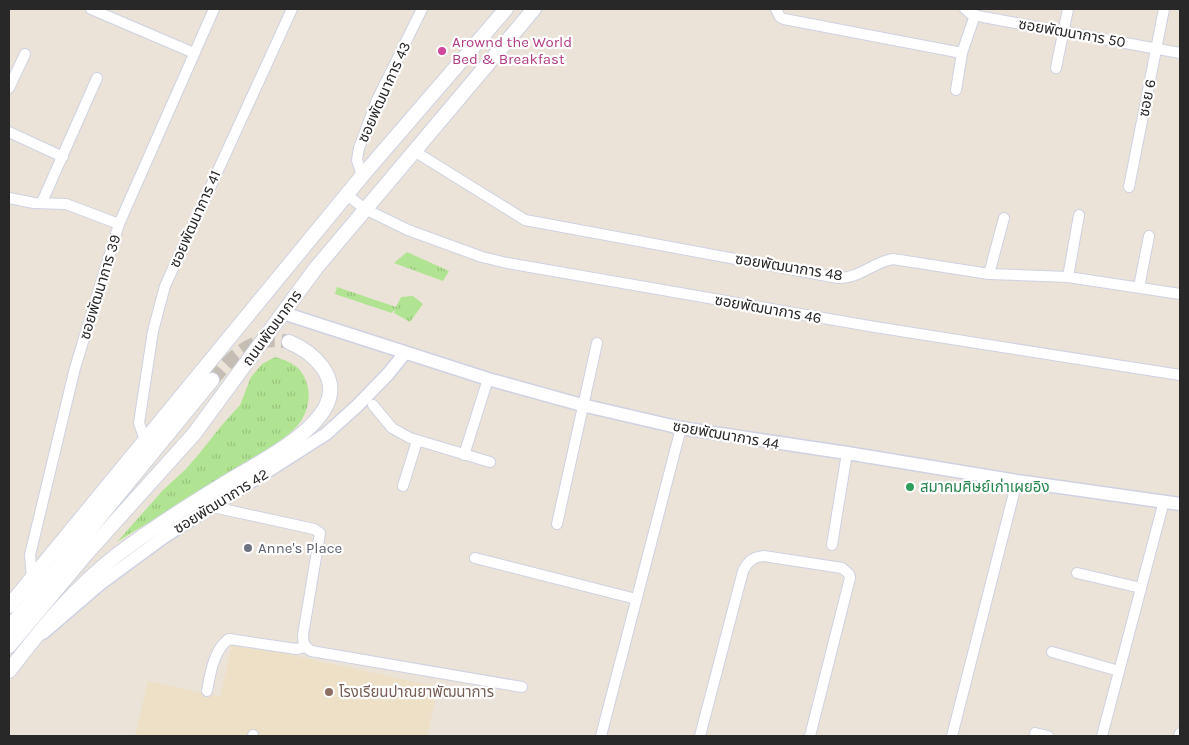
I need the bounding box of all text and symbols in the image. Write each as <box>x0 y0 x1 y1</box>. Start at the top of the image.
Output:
street label: ซอยพัฒนาการ 50 <box>1017 15 1127 51</box>
place label: Arownd the World Bed & Breakfast <box>452 33 572 68</box>
street label: ซอยพัฒนาการ 43 <box>354 39 414 145</box>
marker: Arownd the World Bed & Breakfast <box>436 45 448 57</box>
street label: ซอย 6 <box>1135 78 1159 118</box>
street label: ซอยพัฒนาการ 41 <box>166 168 224 270</box>
street label: ซอยพัฒนาการ 39 <box>76 232 124 342</box>
street label: ซอยพัฒนาการ 48 <box>734 250 844 284</box>
street label: ถนนพัฒนาการ <box>239 287 305 369</box>
street label: ซอยพัฒนาการ 46 <box>713 291 823 327</box>
street label: ซอยพัฒนาการ 44 <box>671 417 781 453</box>
street label: ซอยพัฒนาการ 42 <box>170 465 272 537</box>
place label: สมาคมศิษย์เก่าเผยอิง <box>920 478 1049 496</box>
marker: สมาคมศิษย์เก่าเผยอิง <box>904 481 916 493</box>
place label: Anne's Place <box>258 539 342 557</box>
marker: Anne's Place <box>242 542 254 554</box>
place label: โรงเรียนปาณยาพัฒนาการ <box>339 683 494 701</box>
marker: โรงเรียนปาณยาพัฒนาการ <box>323 686 335 698</box>

